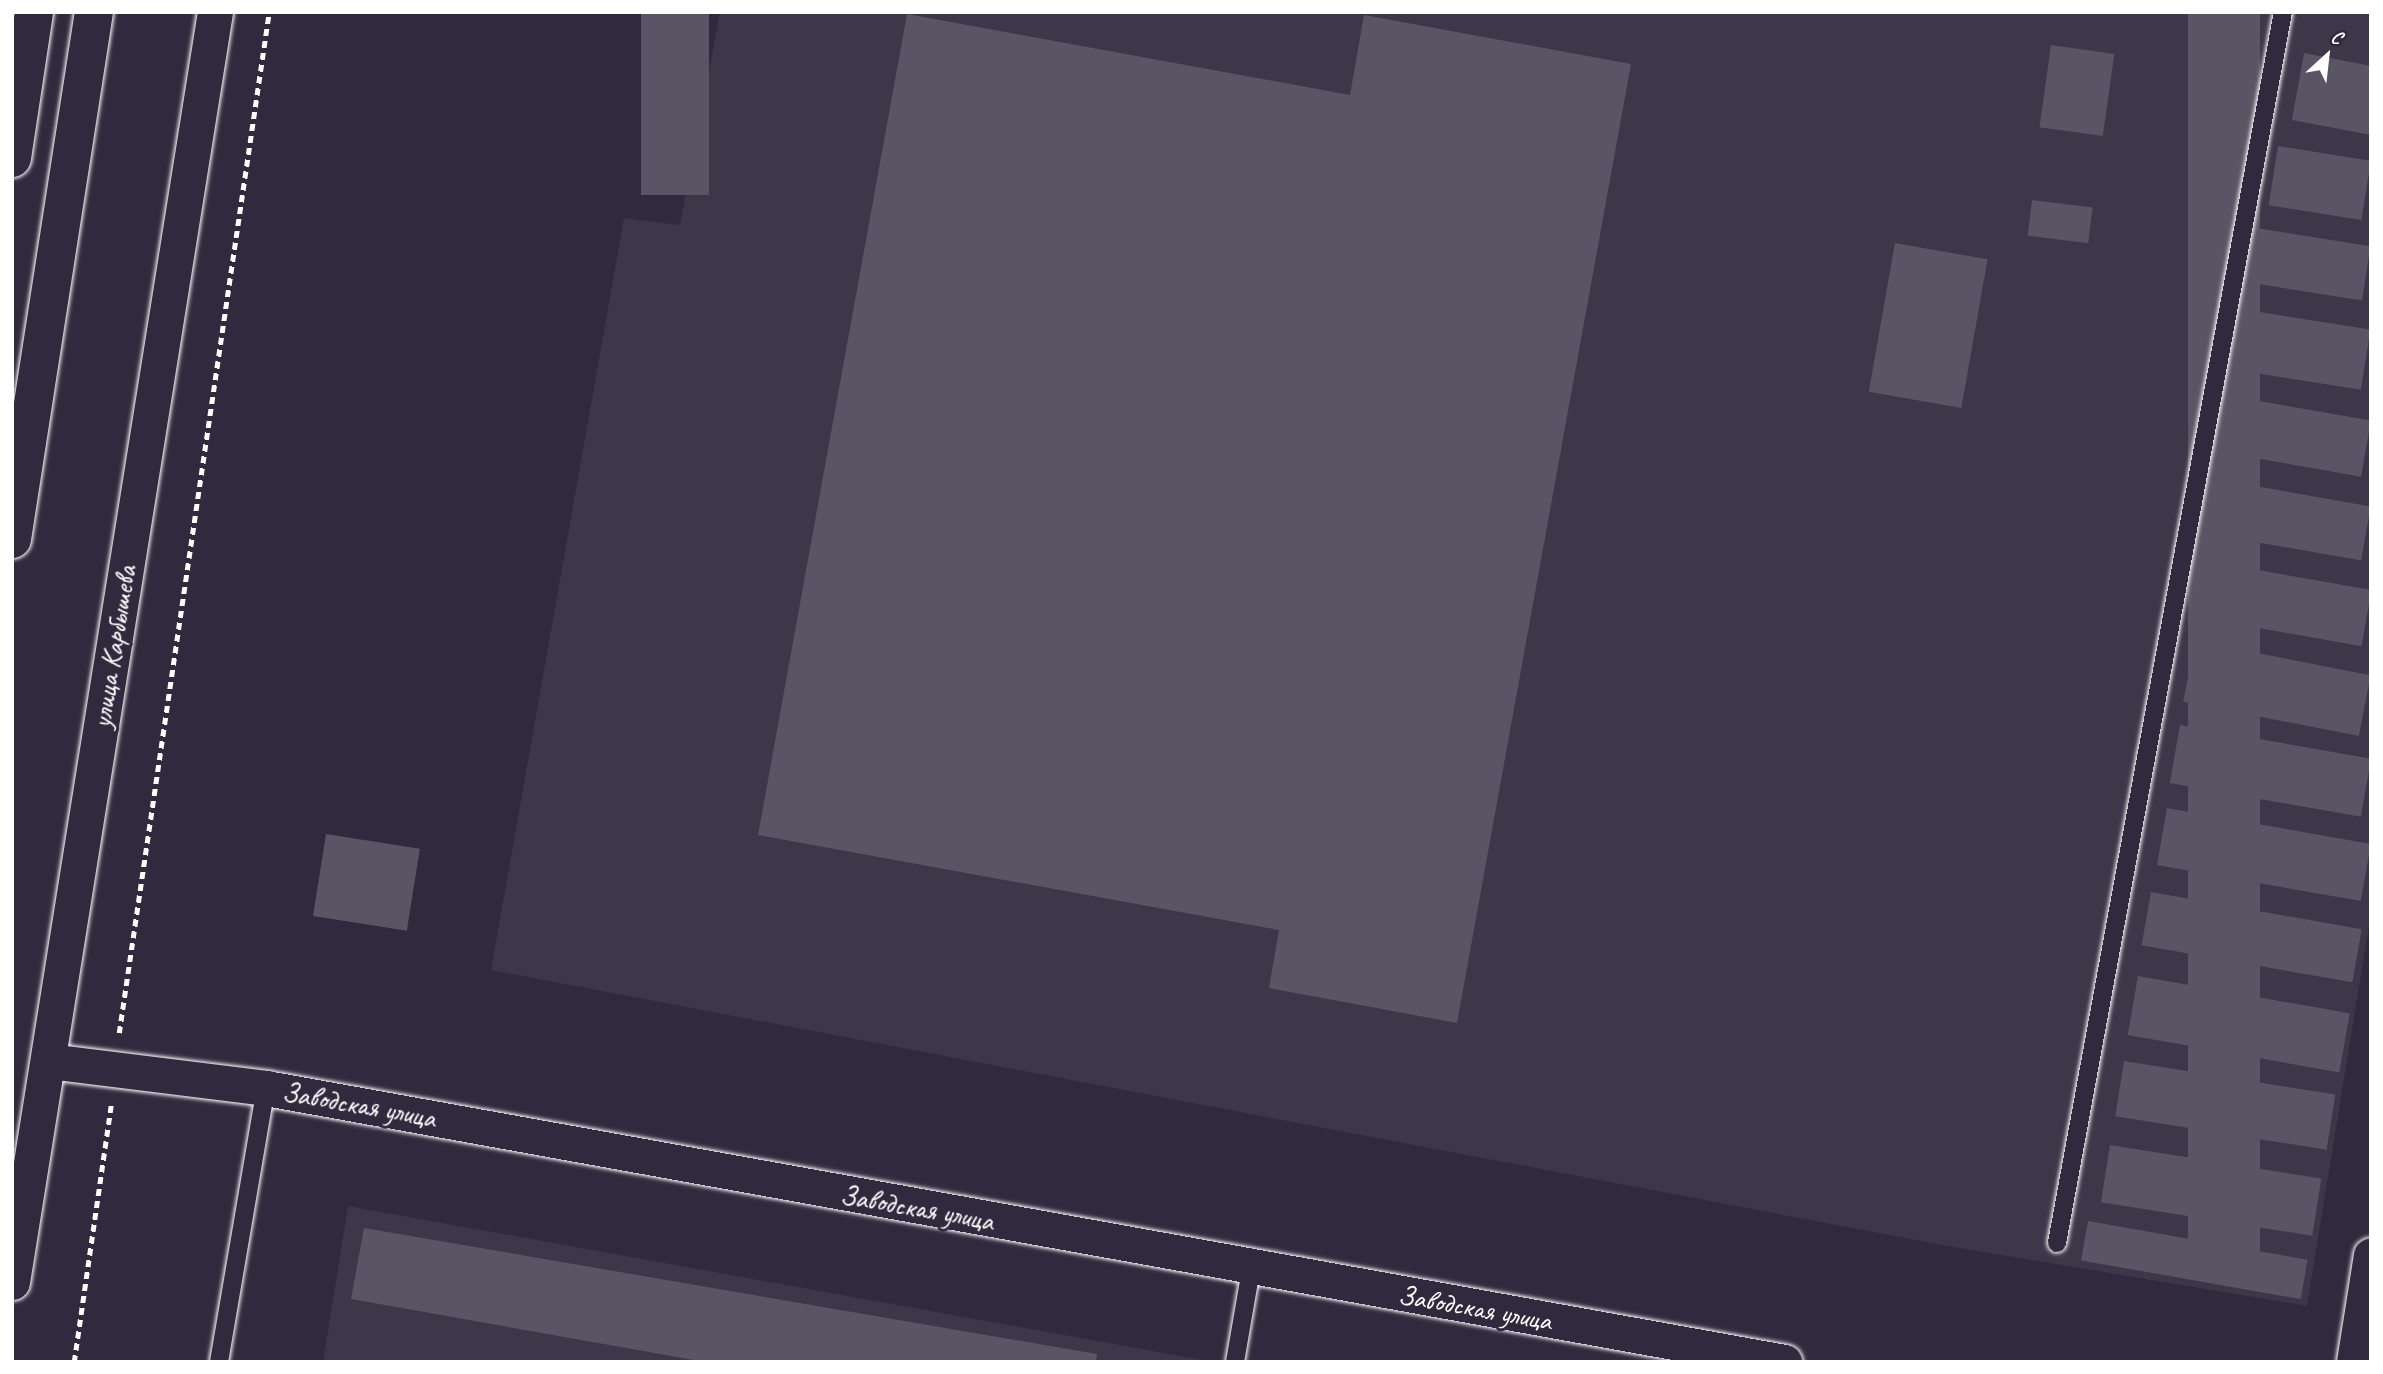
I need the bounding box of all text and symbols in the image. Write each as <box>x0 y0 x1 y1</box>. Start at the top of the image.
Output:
north arrow <box>2292 21 2362 91</box>
text: С <box>2327 24 2346 50</box>
street label: улица Карбышева <box>85 564 143 730</box>
street label: Заводская улица <box>278 1075 440 1135</box>
street label: Заводская улица <box>836 1178 998 1238</box>
street label: Заводская улица <box>1394 1278 1556 1338</box>

